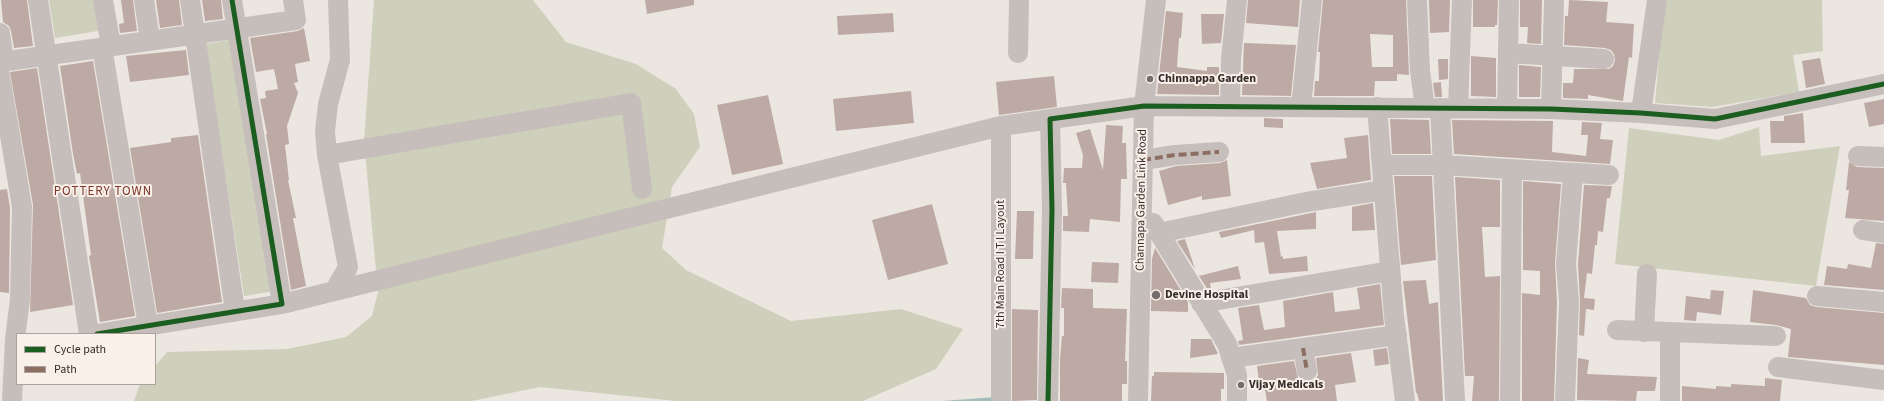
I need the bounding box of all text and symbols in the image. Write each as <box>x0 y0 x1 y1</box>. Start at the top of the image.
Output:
place label: Chinnappa Garden <box>1158 72 1256 86</box>
marker: Chinnappa Garden <box>1145 74 1155 84</box>
street label: Channapa Garden Link Road <box>1134 129 1150 271</box>
district label: POTTERY TOWN <box>54 184 152 200</box>
street label: 7th Main Road I T I Layout <box>994 200 1008 328</box>
place label: Devine Hospital <box>1165 288 1248 302</box>
marker: Devine Hospital <box>1150 289 1162 301</box>
legend <box>16 333 156 385</box>
text: Cycle path <box>54 341 106 358</box>
text: Path <box>54 361 77 378</box>
place label: Vijay Medicals <box>1249 378 1323 392</box>
marker: Vijay Medicals <box>1236 380 1246 390</box>

